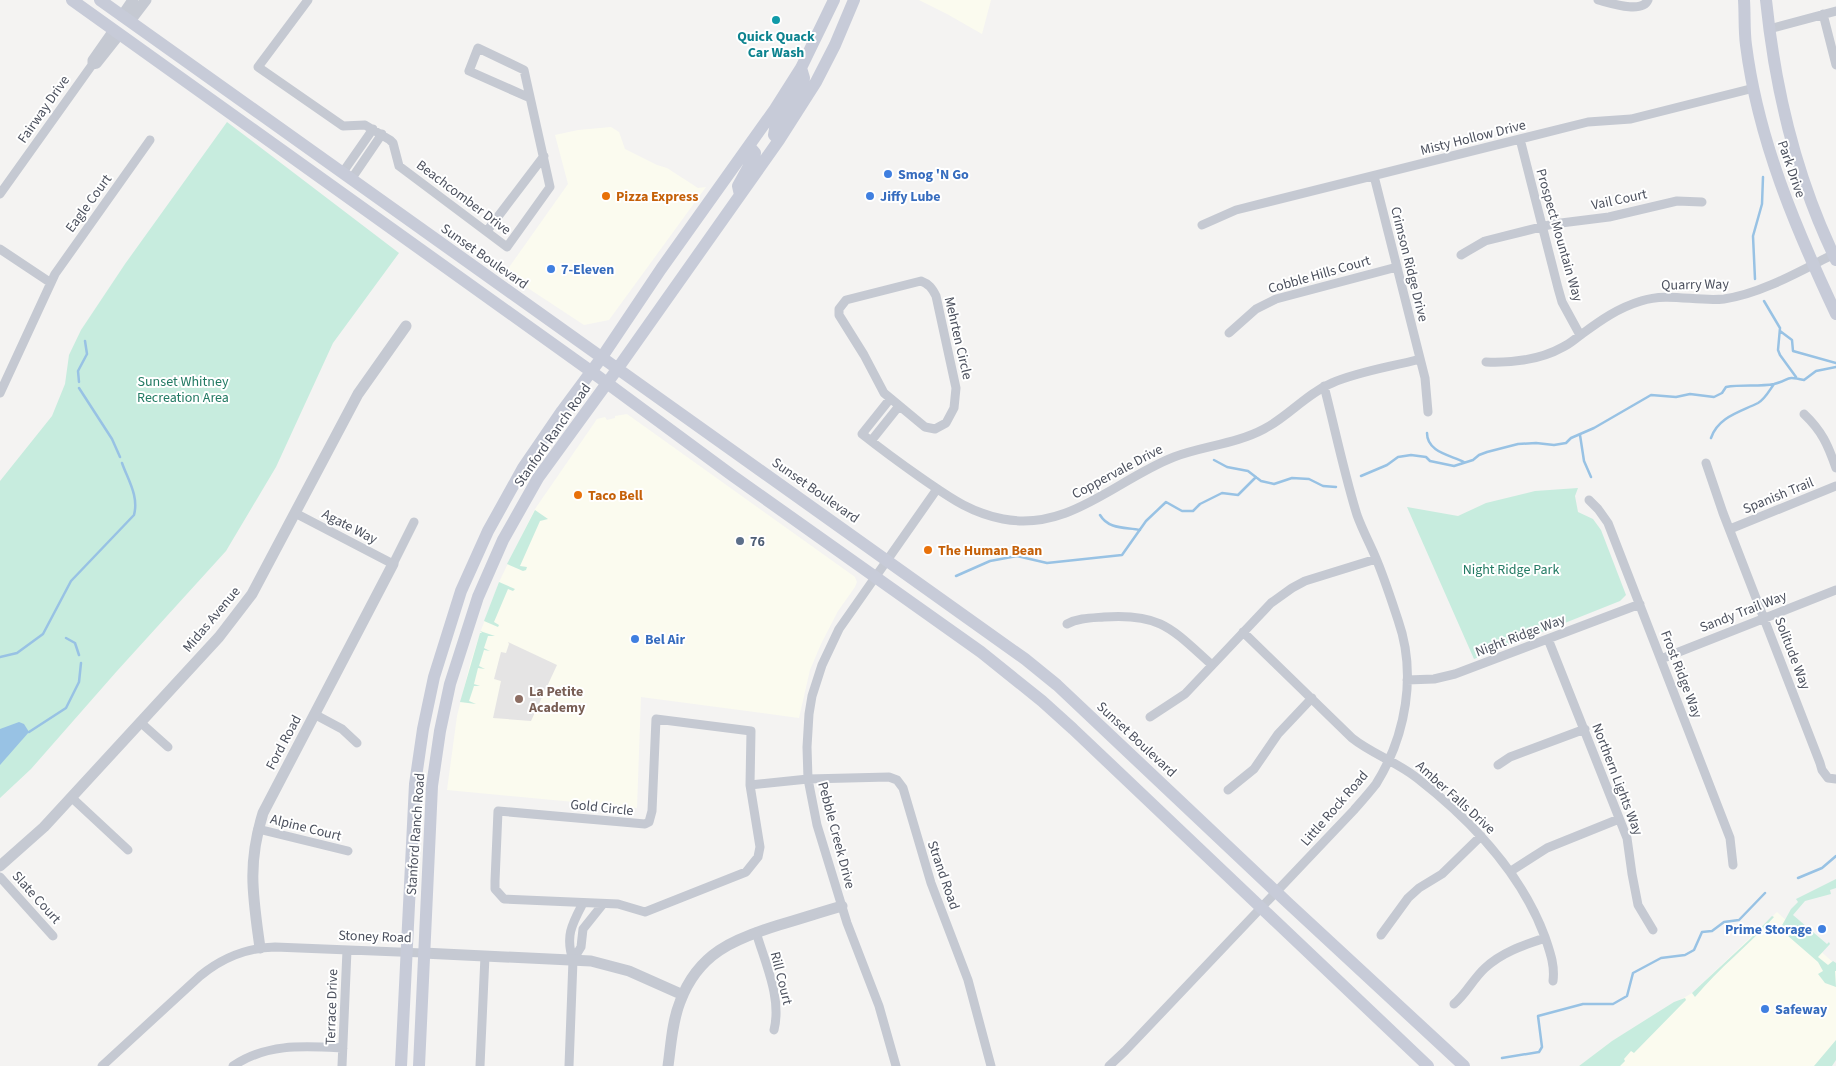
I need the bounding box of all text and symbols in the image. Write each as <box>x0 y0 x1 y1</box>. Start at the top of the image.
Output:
marker: Quick Quack Car Wash <box>770 14 782 26</box>
place label: Quick Quack Car Wash <box>737 27 815 63</box>
street label: Fairway Drive <box>13 72 75 148</box>
street label: Misty Hollow Drive <box>1418 115 1528 161</box>
street label: Park Drive <box>1772 138 1810 201</box>
street label: Beachcomber Drive <box>412 156 515 240</box>
place label: Smog 'N Go <box>898 165 969 185</box>
street label: Prospect Mountain Way <box>1530 167 1588 304</box>
marker: Smog 'N Go <box>882 168 894 180</box>
street label: Eagle Court <box>61 170 117 237</box>
street label: Vail Court <box>1589 184 1649 216</box>
place label: Pizza Express <box>616 187 698 207</box>
place label: Jiffy Lube <box>880 187 941 207</box>
marker: Pizza Express <box>600 190 612 202</box>
marker: Jiffy Lube <box>864 190 876 202</box>
street label: Crimson Ridge Drive <box>1385 205 1433 324</box>
street label: Sunset Boulevard <box>437 219 532 294</box>
street label: Cobble Hills Court <box>1266 251 1373 299</box>
place label: 7-Eleven <box>561 260 614 280</box>
marker: 7-Eleven <box>545 263 557 275</box>
street label: Quarry Way <box>1661 274 1730 296</box>
street label: Mehrten Circle <box>939 295 977 382</box>
park label: Sunset Whitney Recreation Area <box>137 372 229 408</box>
street label: Stanford Ranch Road <box>509 380 596 492</box>
street label: Coppervale Drive <box>1069 439 1166 504</box>
street label: Sunset Boulevard <box>768 453 863 528</box>
street label: Spanish Trail <box>1740 472 1817 519</box>
place label: Taco Bell <box>588 486 643 506</box>
marker: Taco Bell <box>572 489 584 501</box>
street label: Agate Way <box>318 504 381 550</box>
place label: 76 <box>750 532 765 552</box>
marker: 76 <box>734 535 746 547</box>
place label: The Human Bean <box>938 541 1042 561</box>
marker: The Human Bean <box>922 544 934 556</box>
park label: Night Ridge Park <box>1463 560 1559 580</box>
street label: Midas Avenue <box>178 582 245 657</box>
street label: Sandy Trail Way <box>1697 586 1790 638</box>
street label: Night Ridge Way <box>1472 609 1569 662</box>
street label: Solitude Way <box>1769 614 1815 693</box>
street label: Frost Ridge Way <box>1655 628 1707 721</box>
place label: Bel Air <box>645 630 685 650</box>
marker: Bel Air <box>629 633 641 645</box>
place label: La Petite Academy <box>528 682 586 718</box>
marker: La Petite Academy <box>513 693 525 705</box>
street label: Sunset Boulevard <box>1092 697 1181 782</box>
street label: Ford Road <box>261 711 307 774</box>
street label: Northern Lights Way <box>1586 720 1648 839</box>
street label: Amber Falls Drive <box>1411 756 1500 839</box>
street label: Little Rock Road <box>1296 767 1373 851</box>
street label: Stanford Ranch Road <box>402 772 430 896</box>
street label: Pebble Creek Drive <box>812 780 860 891</box>
street label: Gold Circle <box>569 795 635 821</box>
street label: Alpine Court <box>268 809 344 847</box>
street label: Strand Road <box>922 838 964 912</box>
street label: Slate Court <box>7 867 66 929</box>
place label: Prime Storage <box>1725 920 1812 940</box>
marker: Prime Storage <box>1816 923 1828 935</box>
street label: Stoney Road <box>338 926 412 948</box>
street label: Rill Court <box>765 950 797 1007</box>
street label: Terrace Drive <box>321 969 343 1045</box>
place label: Safeway <box>1775 1000 1828 1020</box>
marker: Safeway <box>1759 1003 1771 1015</box>

